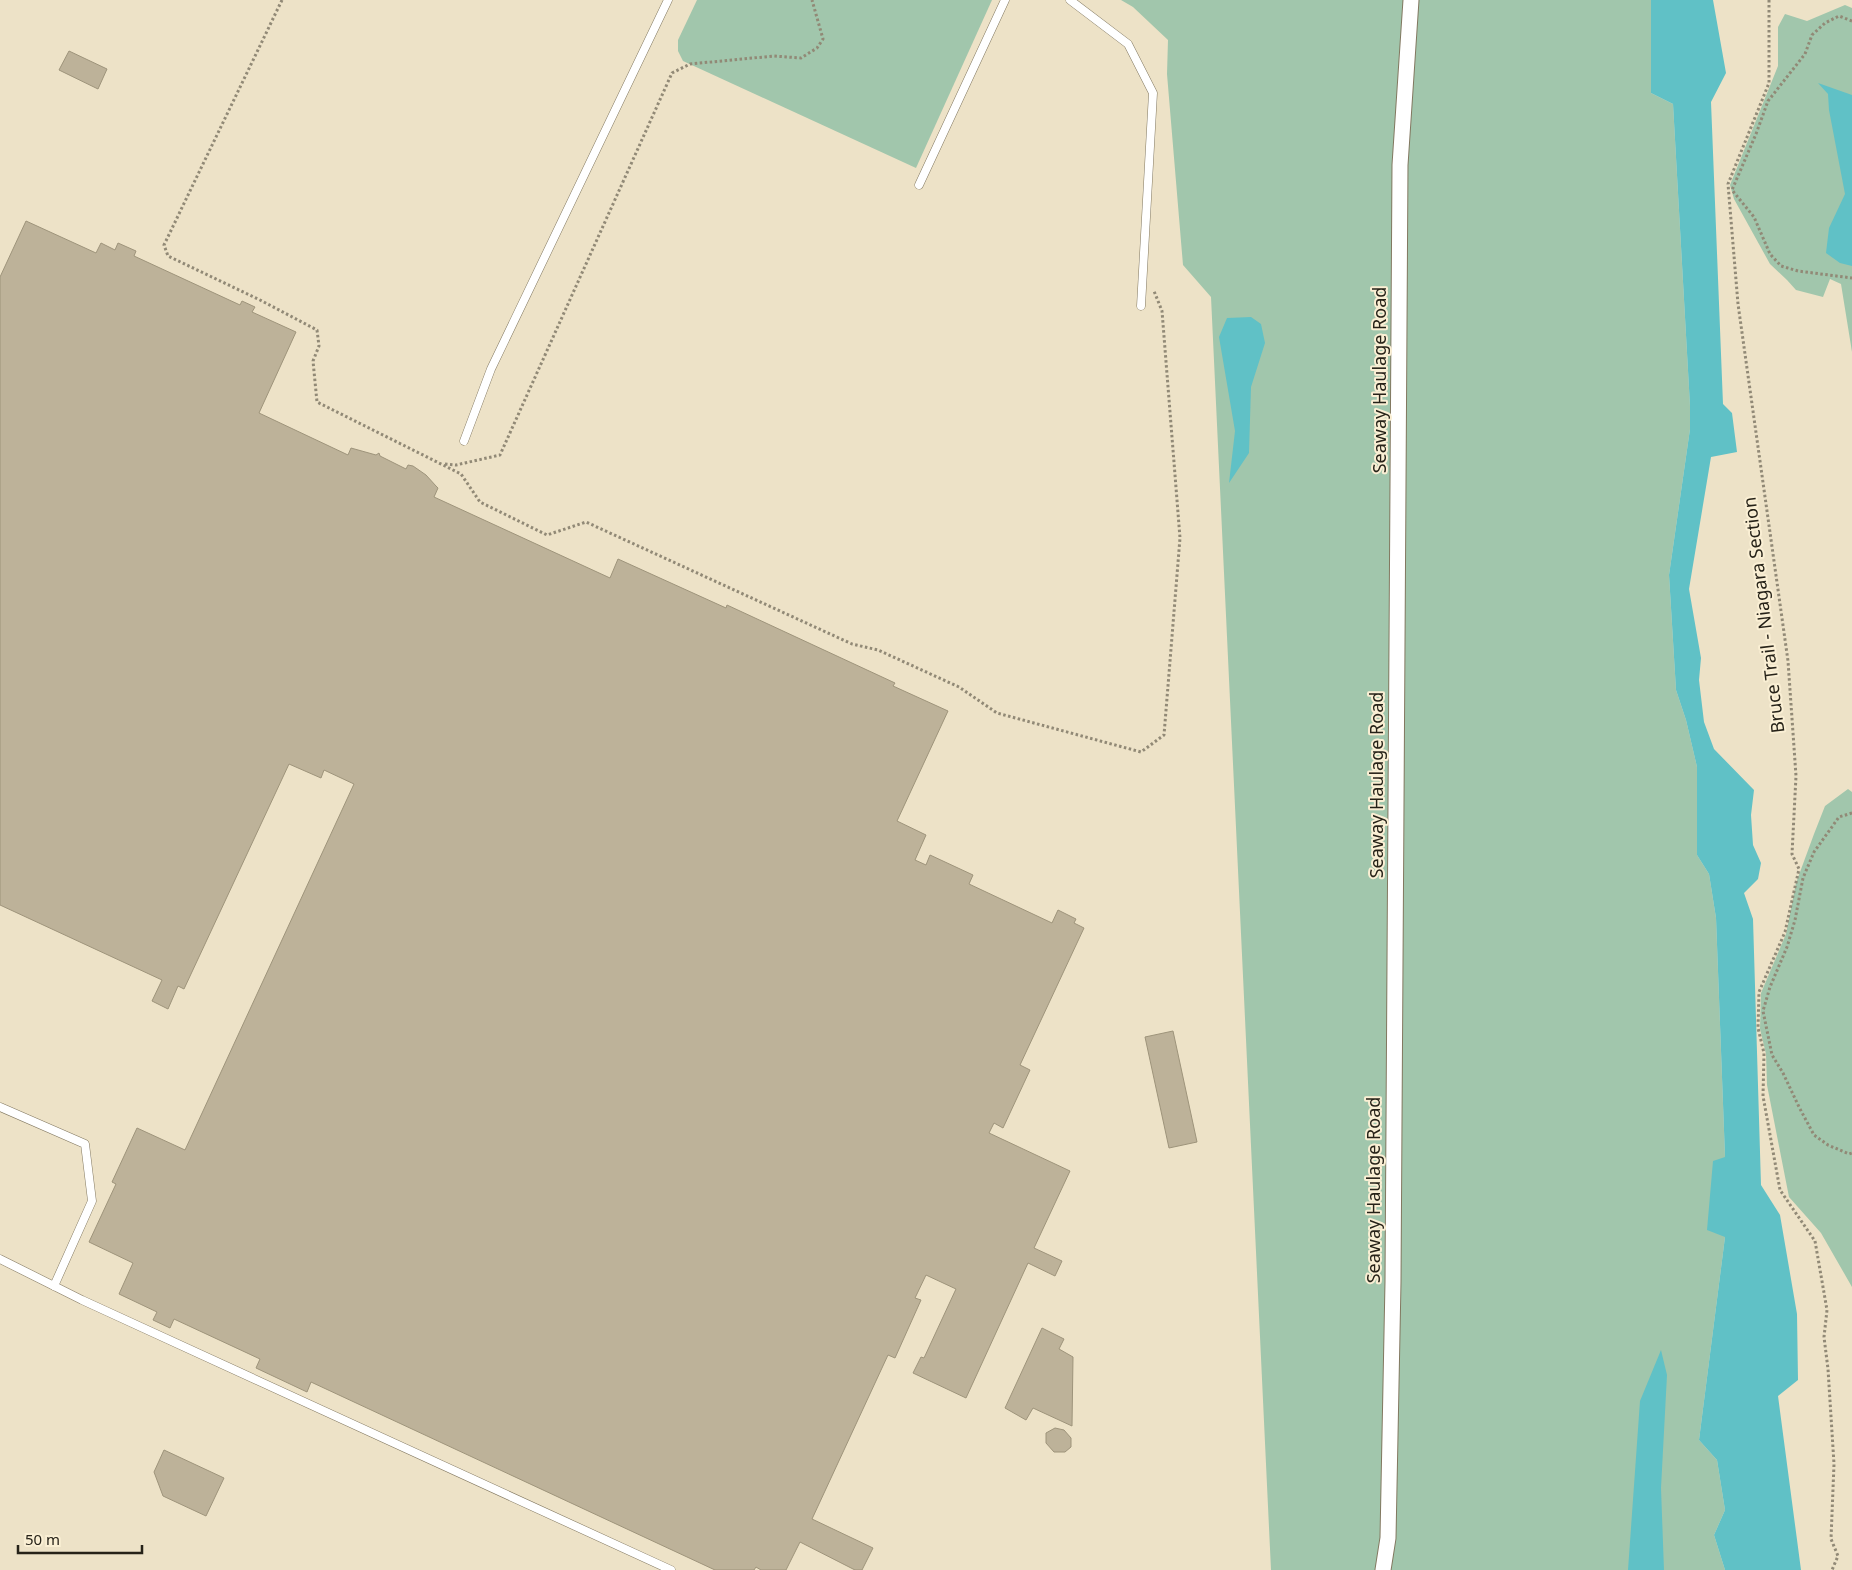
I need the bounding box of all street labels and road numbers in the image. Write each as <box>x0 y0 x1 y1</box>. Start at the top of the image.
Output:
street label: Seaway Haulage Road <box>1367 287 1391 473</box>
street label: Bruce Trail - Niagara Section <box>1737 496 1789 735</box>
street label: Seaway Haulage Road <box>1364 692 1388 878</box>
street label: Seaway Haulage Road <box>1361 1097 1385 1283</box>

